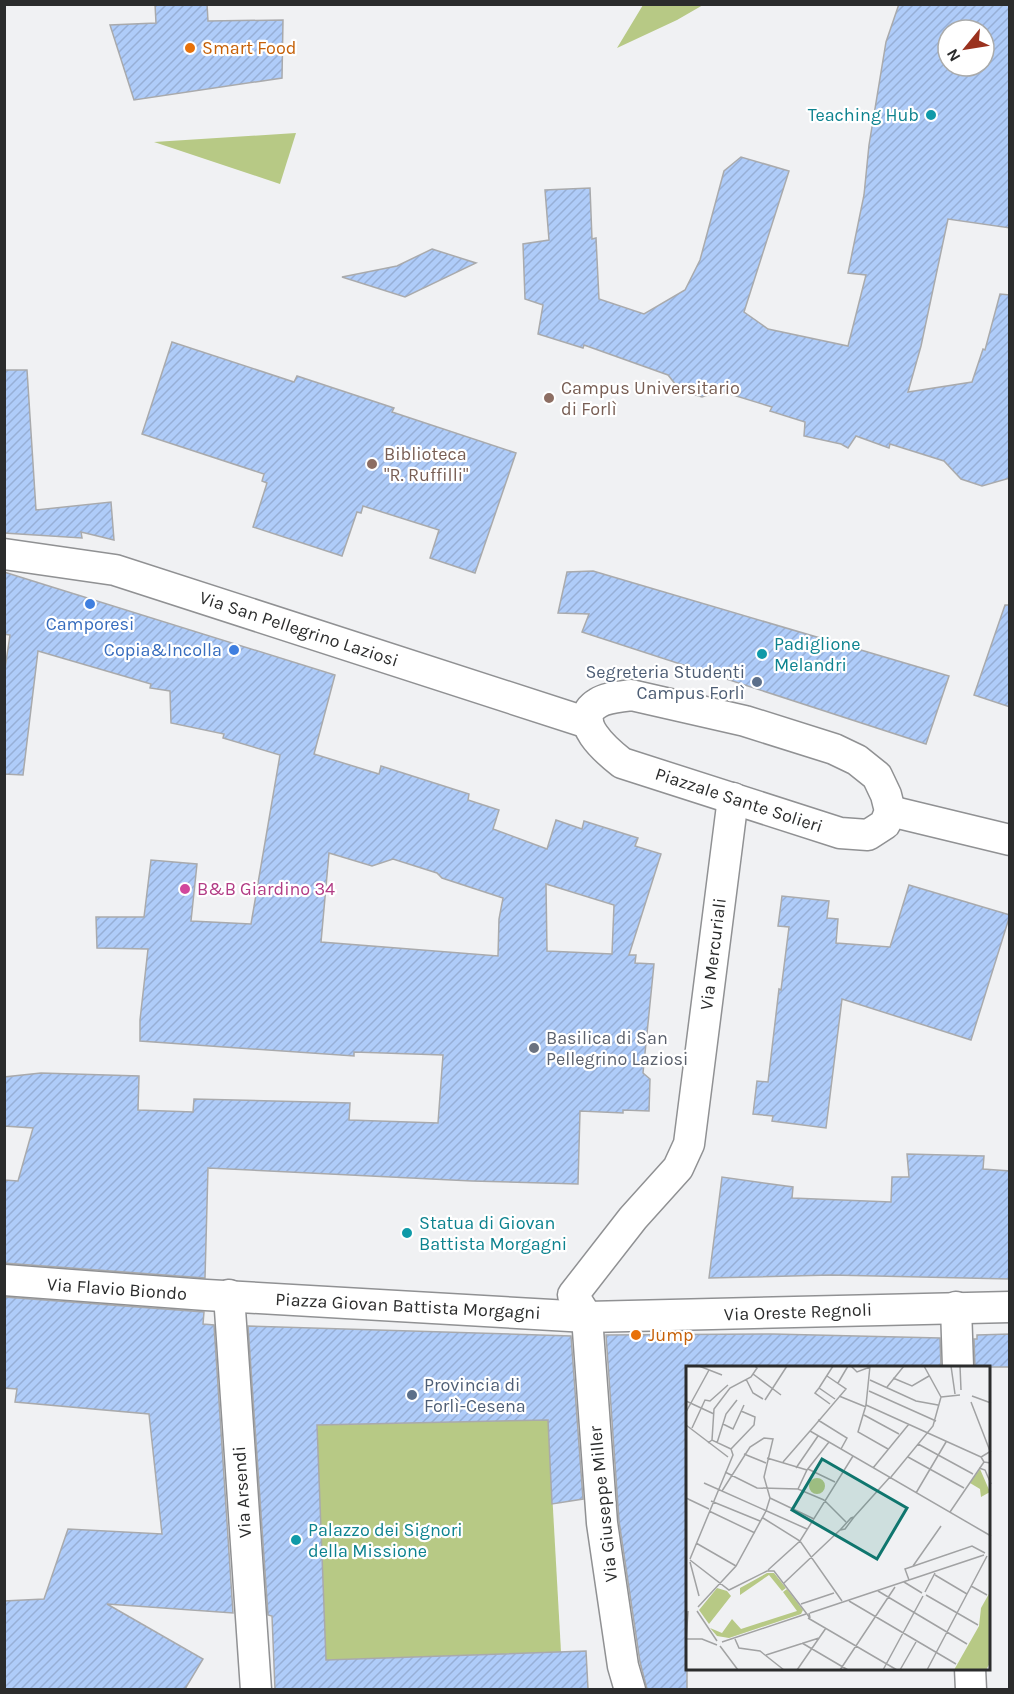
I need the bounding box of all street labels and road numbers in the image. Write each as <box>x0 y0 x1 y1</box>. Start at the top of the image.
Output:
street label: Via San Pellegrino Laziosi <box>197 586 401 672</box>
street label: Piazzale Sante Solieri <box>652 763 826 837</box>
street label: Via Mercuriali <box>695 897 731 1011</box>
street label: Via Flavio Biondo <box>46 1273 188 1305</box>
street label: Piazza Giovan Battista Morgagni <box>275 1288 541 1324</box>
street label: Via Oreste Regnoli <box>723 1298 873 1326</box>
street label: Via Giuseppe Miller <box>584 1424 622 1583</box>
street label: Via Arsendi <box>228 1445 256 1539</box>

